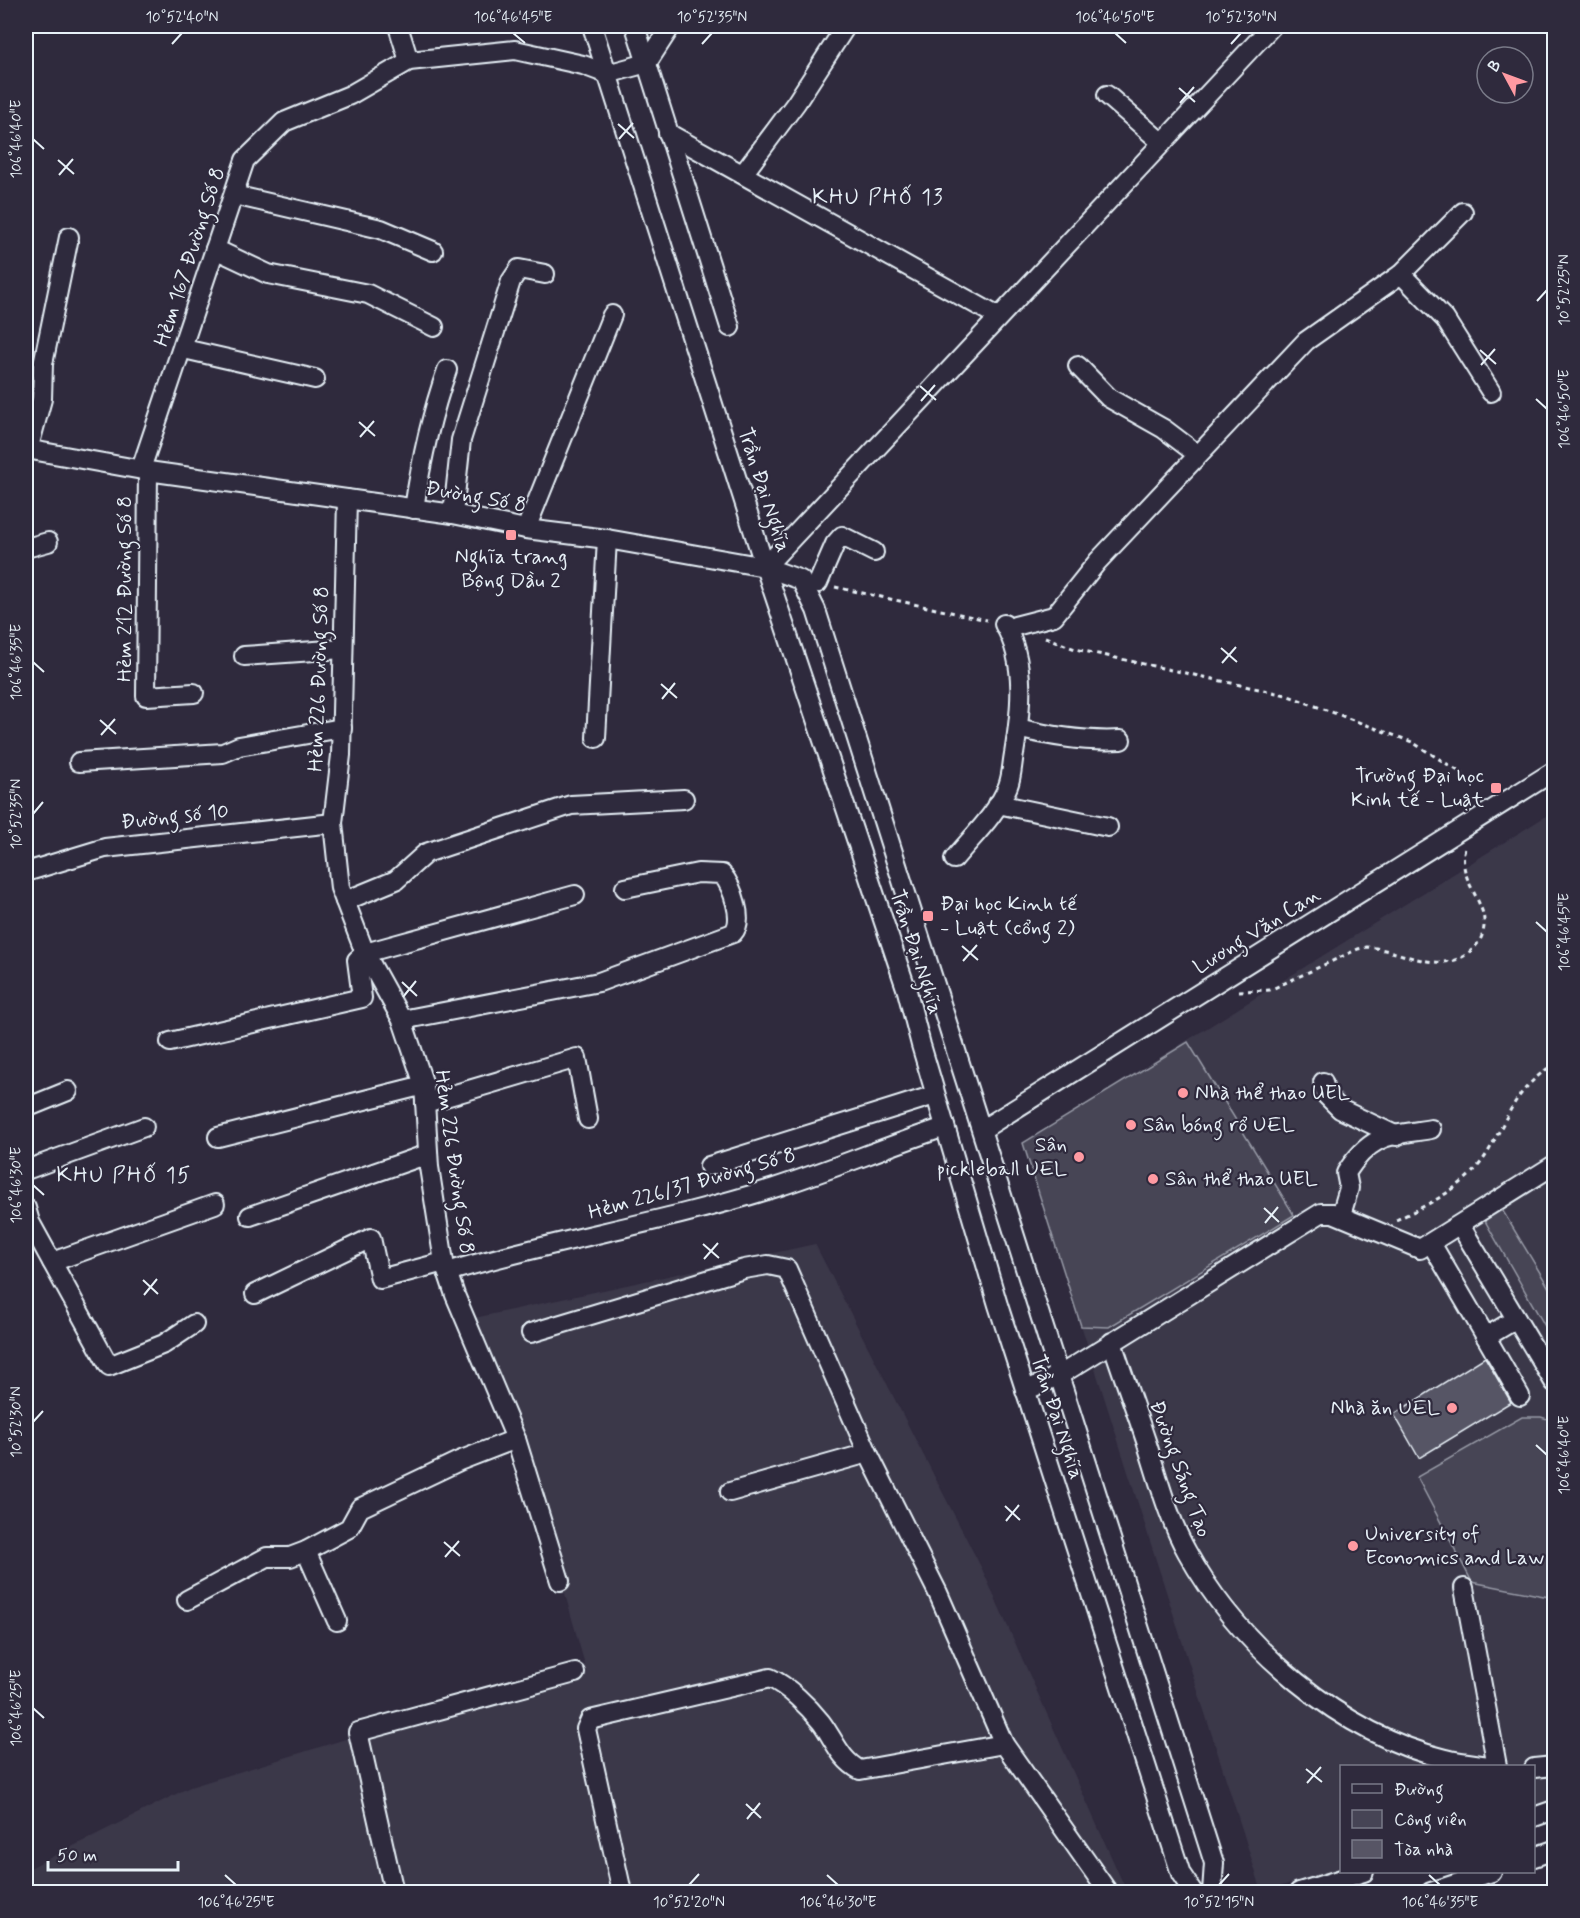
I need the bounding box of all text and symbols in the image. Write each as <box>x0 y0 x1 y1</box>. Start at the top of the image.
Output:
text: 10°52'40"N <box>145 8 219 28</box>
text: 106°46'45"E <box>474 8 553 28</box>
text: 10°52'35"N <box>677 8 747 28</box>
text: 106°46'50"E <box>1075 8 1155 28</box>
text: 10°52'30"N <box>1205 8 1277 28</box>
north arrow <box>1475 45 1535 105</box>
text: B <box>1484 55 1506 77</box>
text: 106°46'40"E <box>7 99 27 179</box>
street label: Hẻm 167 Đường Số 8 <box>148 164 234 351</box>
district label: KHU PHỐ 13 <box>812 184 944 212</box>
text: 10°52'25"N <box>1555 254 1575 326</box>
text: 106°46'50"E <box>1555 369 1575 449</box>
street label: Trần Đại Nghĩa <box>729 424 797 557</box>
street label: Đường Số 8 <box>423 474 529 522</box>
street label: Hẻm 212 Đường Số 8 <box>111 496 141 682</box>
marker: Nghĩa trang Bộng Dầu 2 <box>504 528 518 542</box>
place label: Nghĩa trang Bộng Dầu 2 <box>455 543 567 597</box>
street label: Hẻm 226 Đường Số 8 <box>302 586 338 772</box>
text: 106°46'35"E <box>7 623 27 700</box>
place label: Trường Đại học Kinh tế - Luật <box>1351 762 1485 814</box>
text: 10°52'35"N <box>7 779 27 849</box>
marker: Trường Đại học Kinh tế - Luật <box>1489 781 1503 795</box>
street label: Đường số 10 <box>120 797 230 839</box>
street label: Lương Văn Can <box>1188 881 1327 983</box>
street label: Trần Đại Nghĩa <box>881 886 949 1019</box>
place label: Đại học Kinh tế - Luật (cổng 2) <box>940 890 1078 944</box>
text: 106°46'45"E <box>1555 892 1575 971</box>
marker: Đại học Kinh tế - Luật (cổng 2) <box>921 909 935 923</box>
street label: Hẻm 226 Đường Số 8 <box>425 1068 481 1256</box>
place label: Nhà thể thao UEL <box>1195 1079 1350 1107</box>
marker: Nhà thể thao UEL <box>1176 1086 1190 1100</box>
place label: Sân bóng rổ UEL <box>1143 1111 1295 1141</box>
marker: Sân bóng rổ UEL <box>1124 1118 1138 1132</box>
place label: Sân pickleball UEL <box>937 1131 1067 1183</box>
street label: Hẻm 226/37 Đường Số 8 <box>585 1141 800 1229</box>
text: 106°46'30"E <box>7 1146 27 1224</box>
marker: Sân pickleball UEL <box>1072 1150 1086 1164</box>
district label: KHU PHỐ 15 <box>56 1162 192 1190</box>
place label: Sân thể thao UEL <box>1165 1165 1318 1193</box>
marker: Sân thể thao UEL <box>1146 1172 1160 1186</box>
street label: Trần Đại Nghĩa <box>1022 1351 1090 1484</box>
text: 10°52'30"N <box>7 1386 27 1458</box>
place label: Nhà ăn UEL <box>1331 1394 1440 1422</box>
street label: Đường Sáng Tạo <box>1140 1397 1218 1542</box>
marker: Nhà ăn UEL <box>1445 1401 1459 1415</box>
text: 106°46'40"E <box>1555 1415 1575 1495</box>
place label: University of Economics and Law <box>1365 1520 1544 1572</box>
marker: University of Economics and Law <box>1346 1539 1360 1553</box>
text: 106°46'25"E <box>7 1669 27 1747</box>
legend <box>1340 1765 1535 1873</box>
text: Đường <box>1394 1778 1444 1804</box>
text: Công viên <box>1394 1808 1467 1834</box>
scale bar <box>48 1834 178 1872</box>
text: Tòa nhà <box>1394 1838 1453 1862</box>
text: 50 m <box>57 1844 97 1868</box>
text: 106°46'25"E <box>197 1893 275 1913</box>
text: 10°52'20"N <box>653 1893 725 1913</box>
text: 106°46'30"E <box>799 1893 877 1913</box>
text: 10°52'15"N <box>1184 1893 1254 1913</box>
text: 106°46'35"E <box>1402 1893 1479 1913</box>

